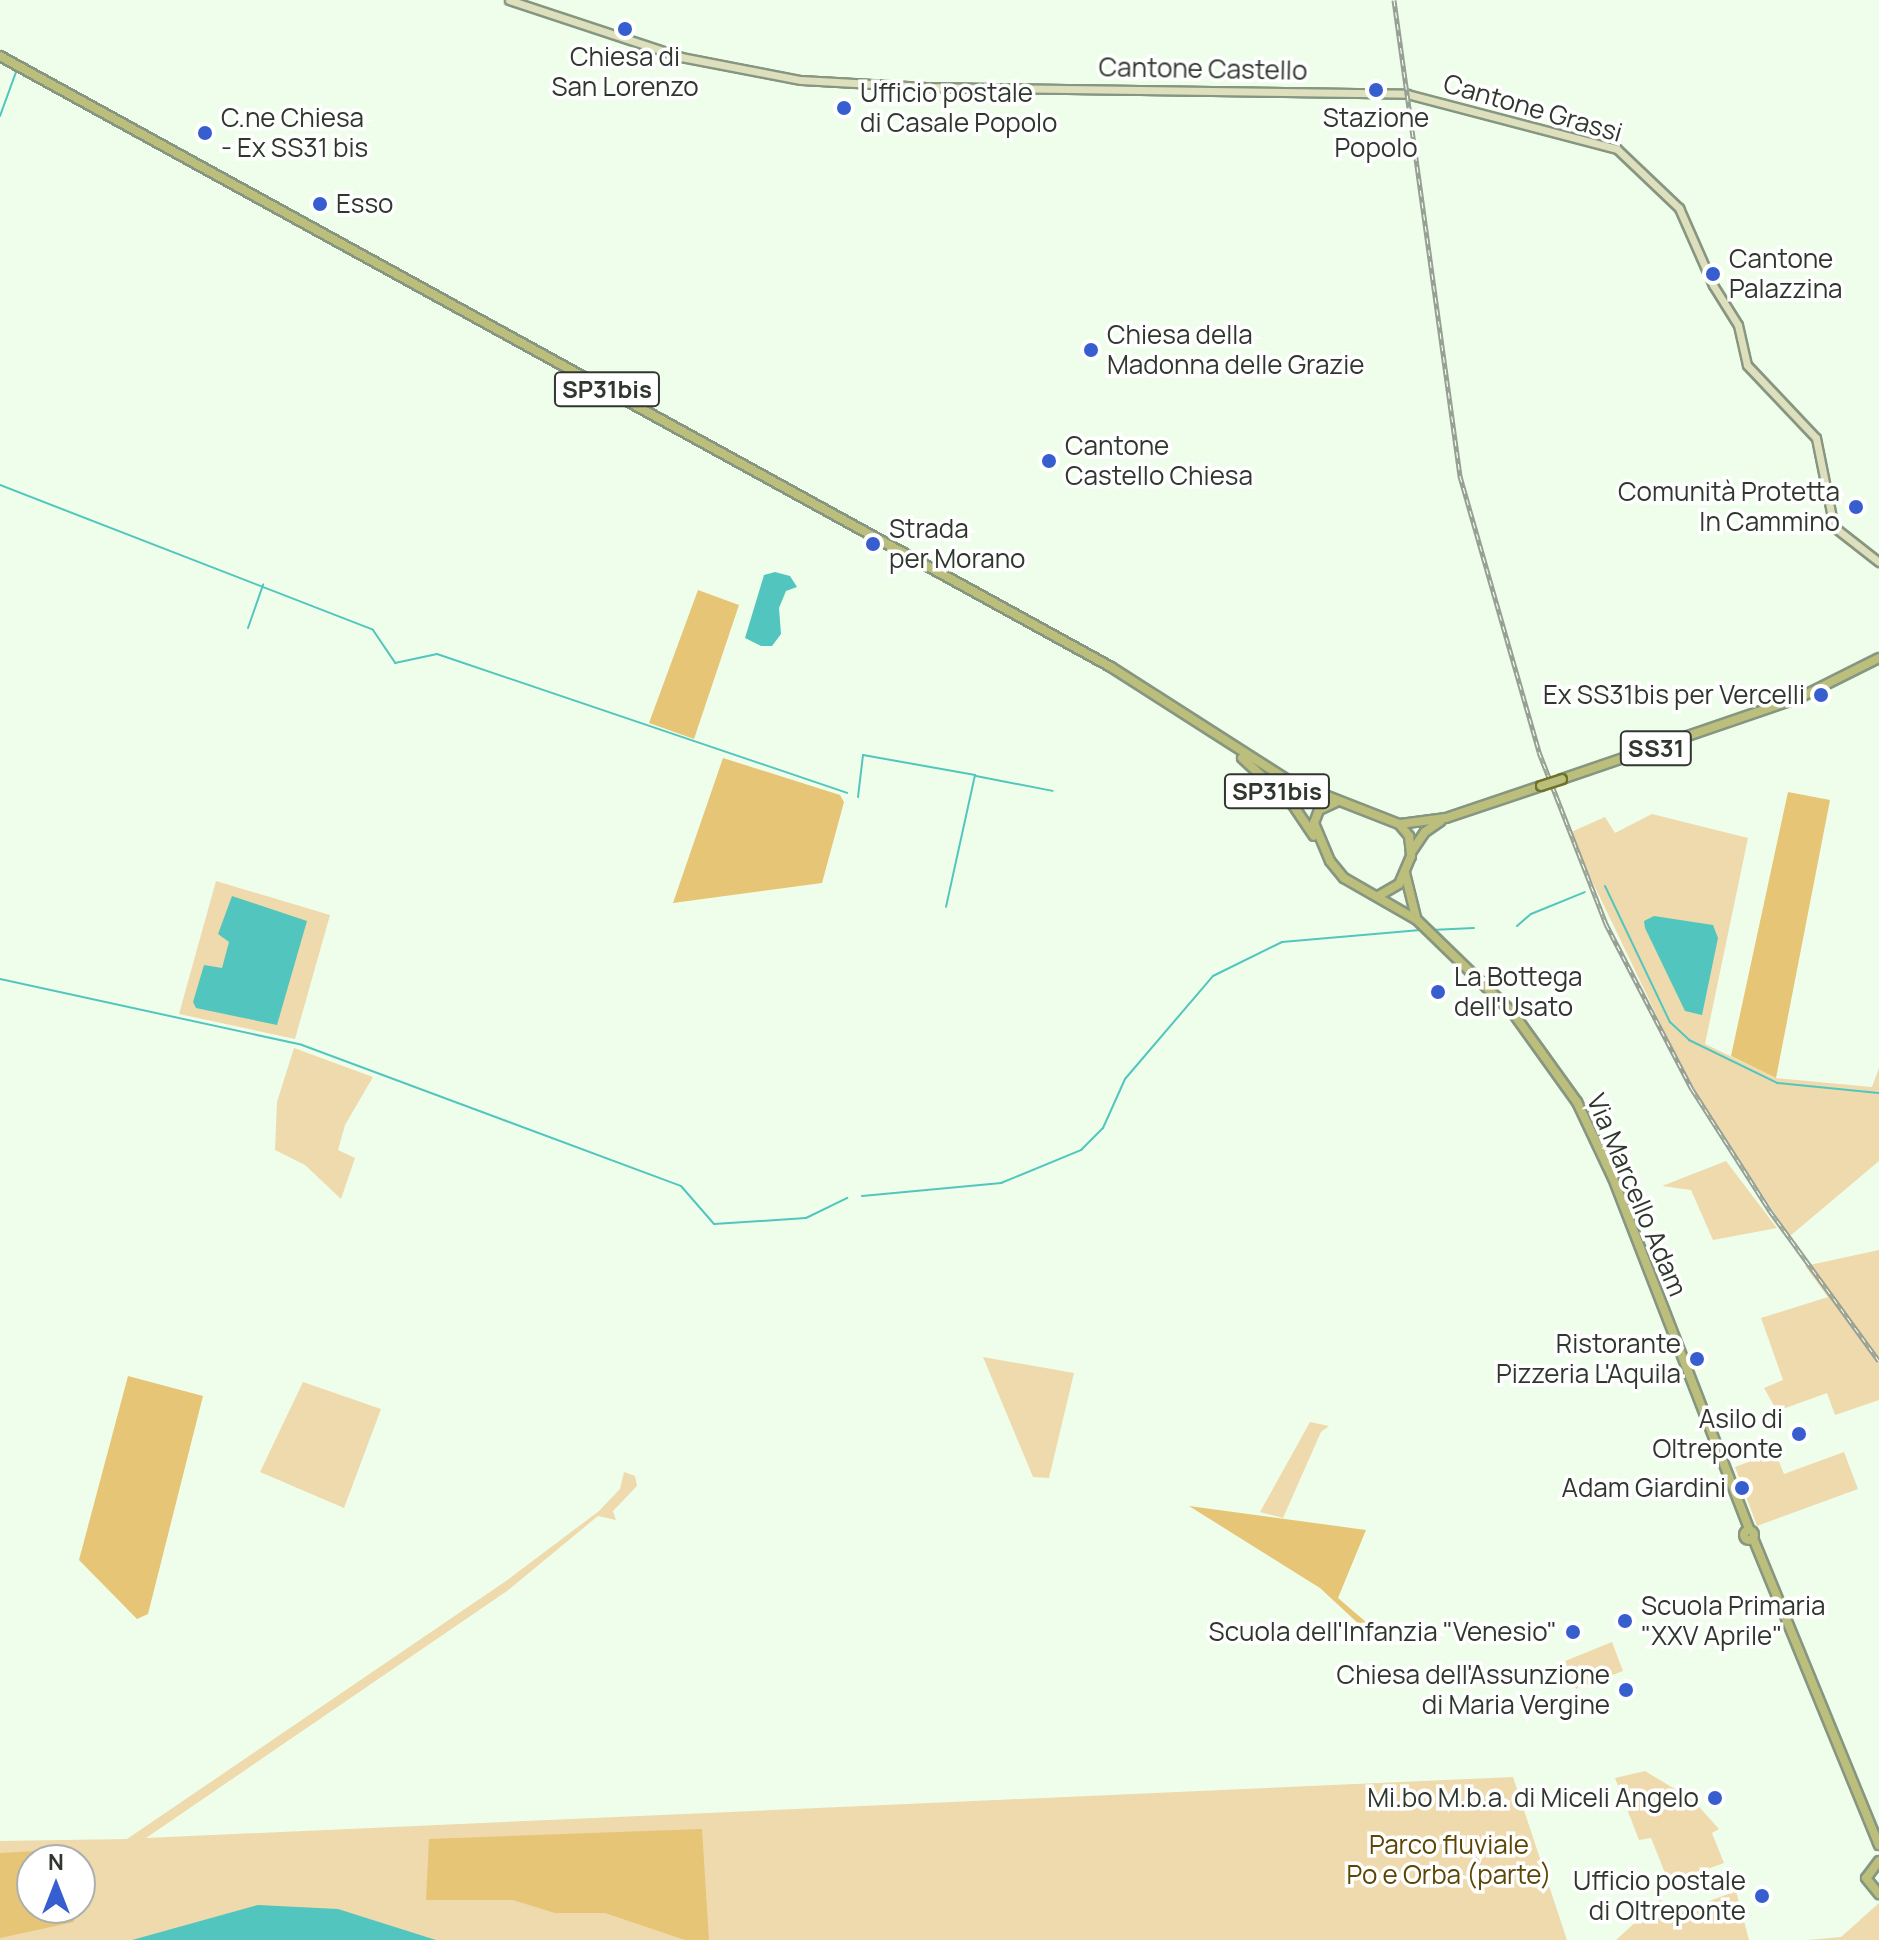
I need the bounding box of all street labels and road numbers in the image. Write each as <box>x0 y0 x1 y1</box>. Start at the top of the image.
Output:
street label: Cantone Castello <box>1098 52 1308 86</box>
street label: Cantone Grassi <box>1440 68 1626 148</box>
road number: SP31bis <box>553 369 661 409</box>
road number: SS31 <box>1618 728 1694 768</box>
road number: SP31bis <box>1223 771 1331 811</box>
street label: Via Marcello Adam <box>1580 1089 1694 1301</box>

